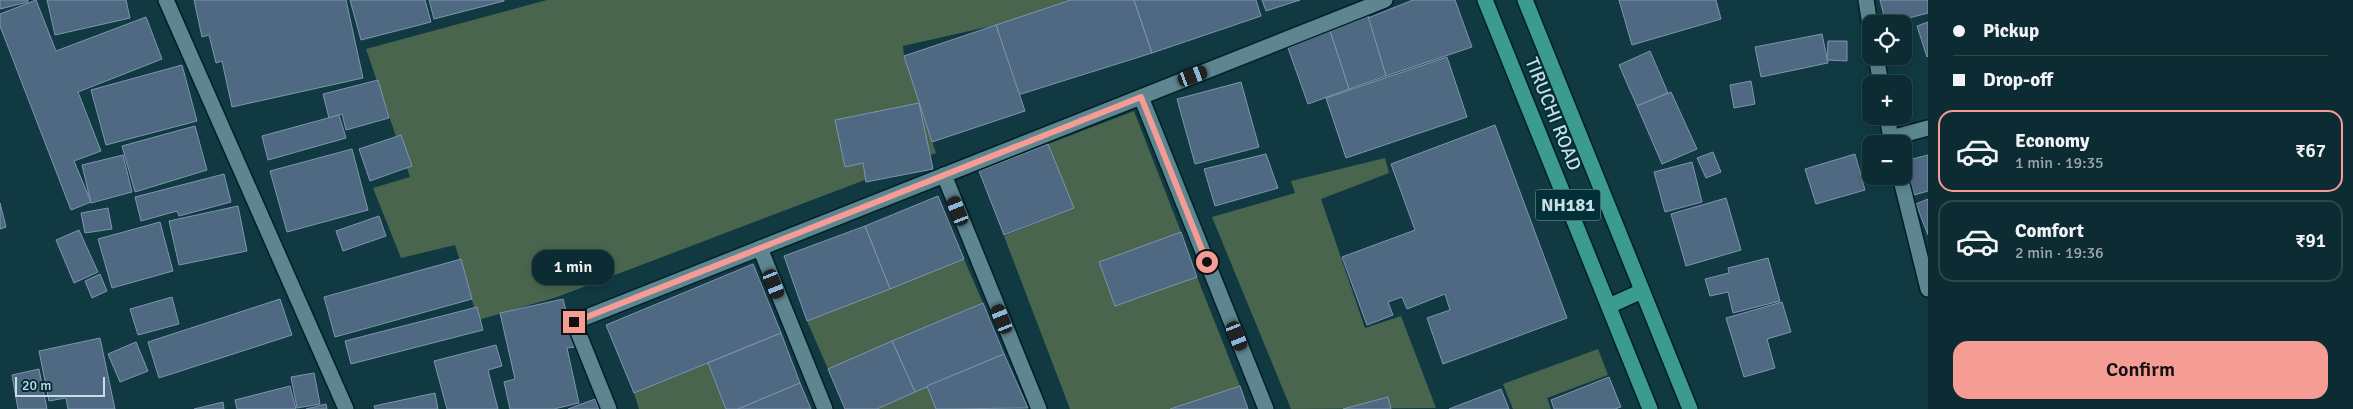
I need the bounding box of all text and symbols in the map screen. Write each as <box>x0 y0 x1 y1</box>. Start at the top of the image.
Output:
map controls <box>1862 15 1912 185</box>
button: locate <box>1862 15 1912 65</box>
text: Pickup <box>1983 19 2039 43</box>
street label: TIRUCHI ROAD <box>1519 54 1587 174</box>
car <box>1176 64 1209 88</box>
text: Drop-off <box>1983 68 2053 92</box>
button: + <box>1862 75 1912 125</box>
icon: car <box>1955 129 2000 174</box>
text: Economy <box>2015 129 2089 153</box>
button: − <box>1862 135 1912 185</box>
text: ₹67 <box>2295 139 2326 163</box>
text: 1 min · 19:35 <box>2015 153 2104 173</box>
road number: NH181 <box>1536 190 1600 220</box>
car <box>945 194 970 228</box>
icon: car <box>1955 219 2000 264</box>
text: Comfort <box>2015 219 2084 243</box>
text: ₹91 <box>2295 229 2326 253</box>
text: 2 min · 19:36 <box>2015 243 2104 263</box>
callout: 1 min <box>533 250 615 284</box>
route start <box>1196 251 1218 273</box>
text: 1 min <box>554 257 592 277</box>
car <box>761 267 786 301</box>
car <box>989 302 1014 336</box>
route end <box>563 311 585 333</box>
car <box>1224 319 1249 353</box>
button: Confirm <box>1953 341 2328 399</box>
scale bar <box>15 374 105 397</box>
text: 20 m <box>22 377 51 394</box>

